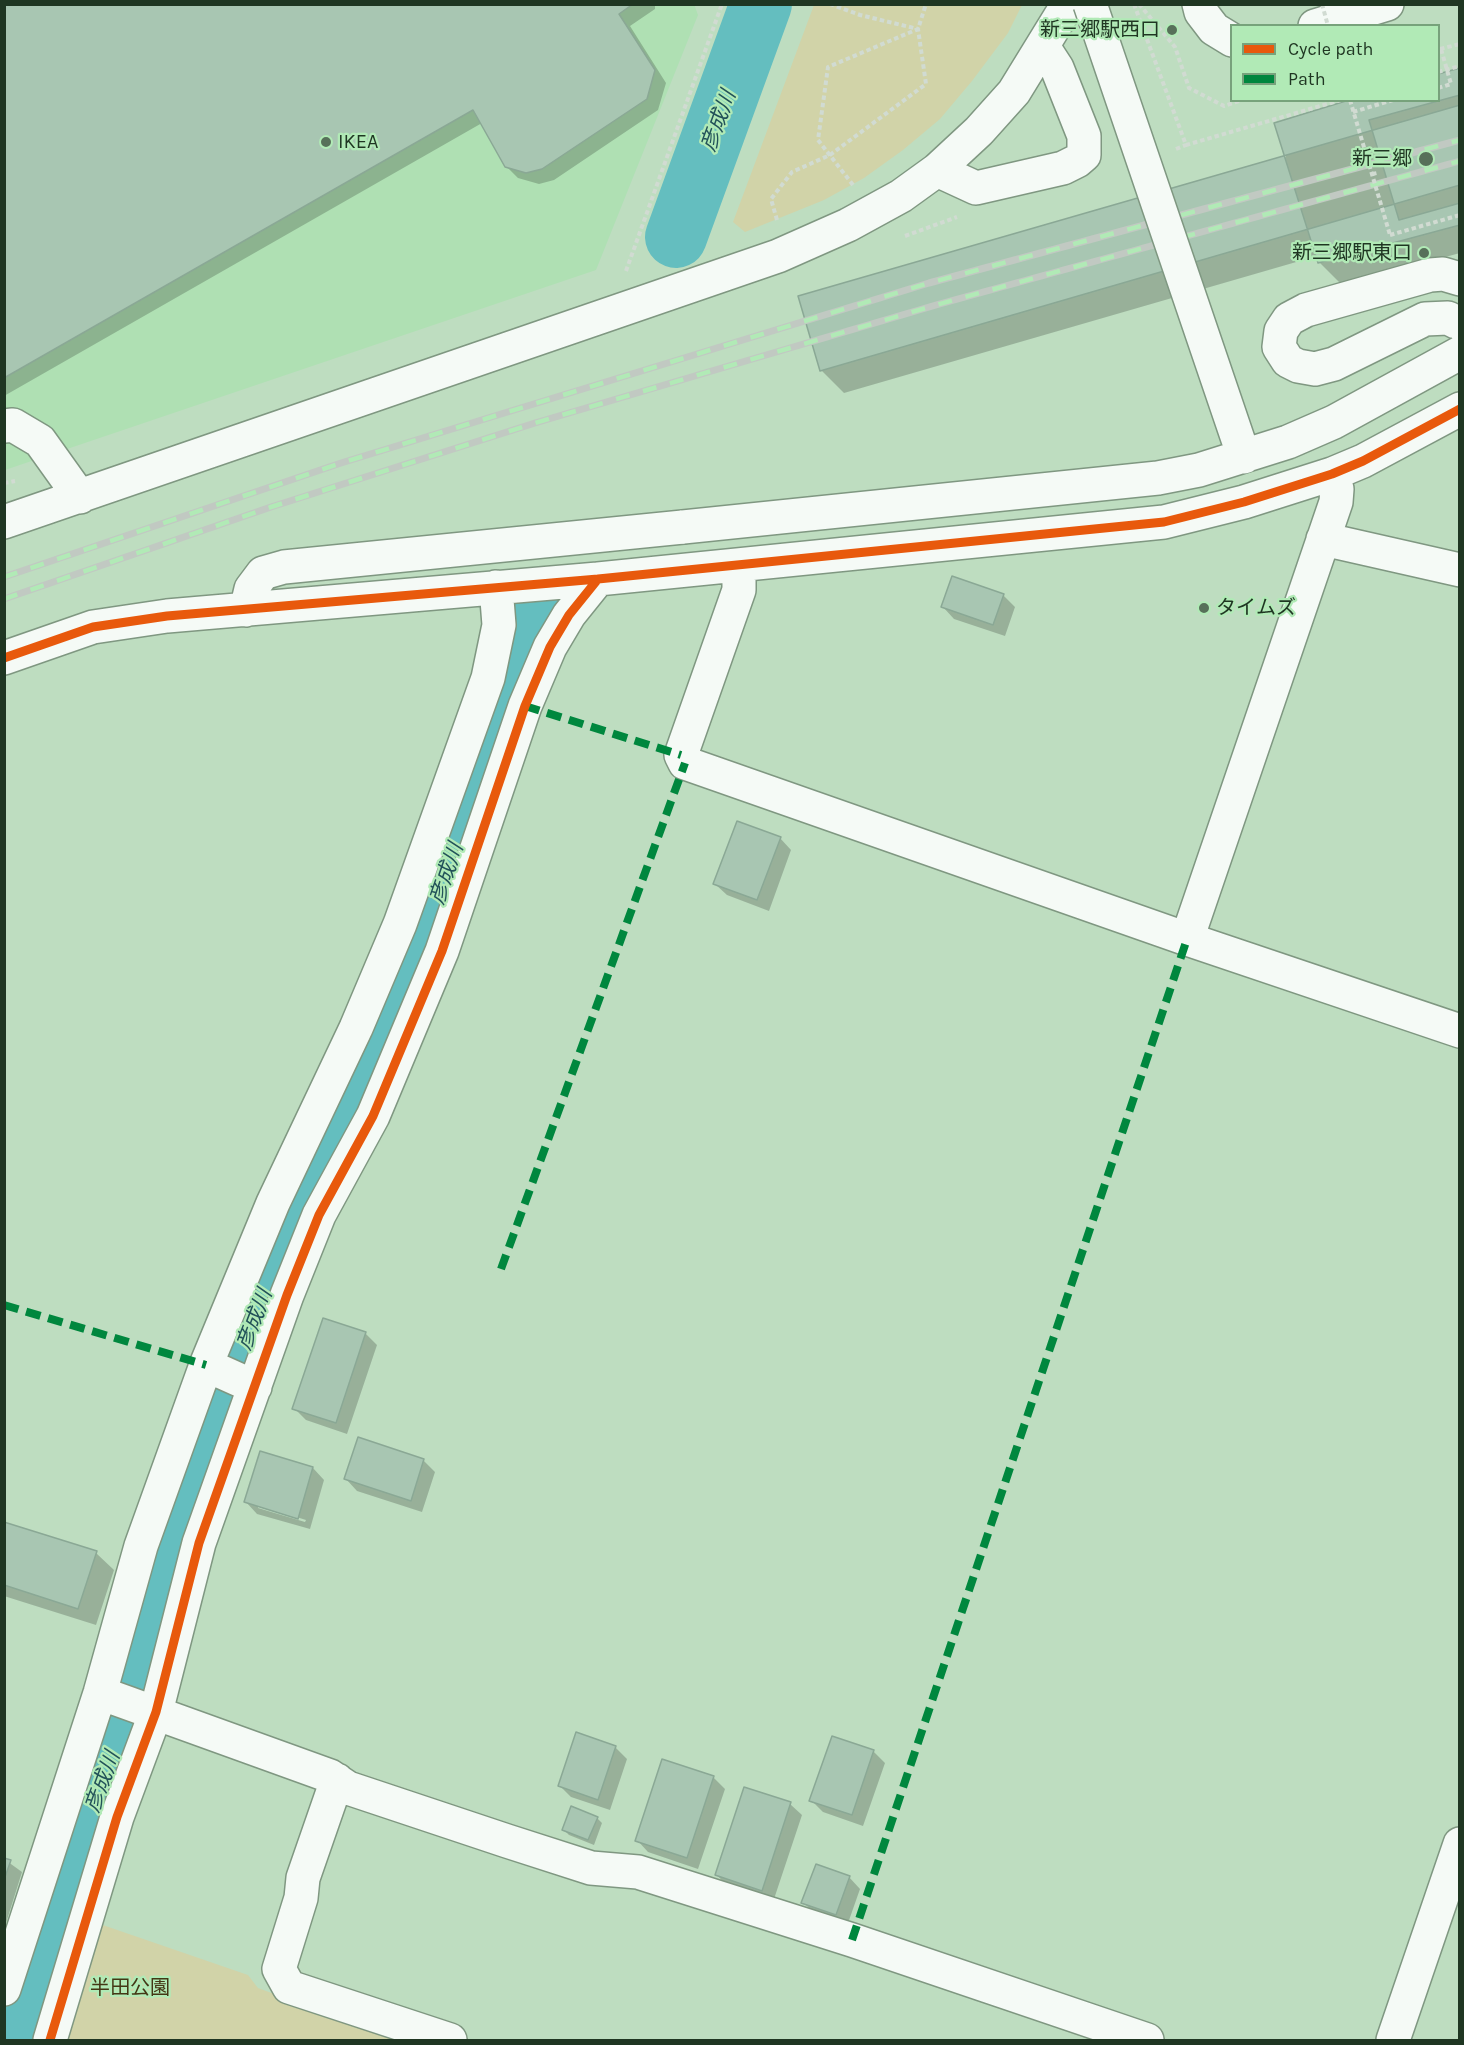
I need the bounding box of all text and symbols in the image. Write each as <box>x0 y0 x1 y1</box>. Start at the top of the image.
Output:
place label: 新三郷駅西口 <box>1040 18 1160 42</box>
marker: 新三郷駅西口 <box>1165 23 1179 37</box>
legend <box>1230 24 1440 102</box>
text: Cycle path <box>1288 38 1373 60</box>
text: Path <box>1288 68 1326 90</box>
water label: 彦成川 <box>696 87 742 155</box>
place label: IKEA <box>338 130 378 154</box>
marker: IKEA <box>319 135 333 149</box>
place label: 新三郷 <box>1352 147 1412 171</box>
marker: 新三郷 <box>1417 150 1435 168</box>
place label: 新三郷駅東口 <box>1292 241 1412 265</box>
marker: 新三郷駅東口 <box>1417 246 1431 260</box>
place label: タイムズ <box>1216 596 1296 620</box>
marker: タイムズ <box>1197 601 1211 615</box>
water label: 彦成川 <box>425 840 469 908</box>
water label: 彦成川 <box>232 1286 278 1354</box>
water label: 彦成川 <box>80 1748 126 1816</box>
park label: 半田公園 <box>90 1976 170 2000</box>

